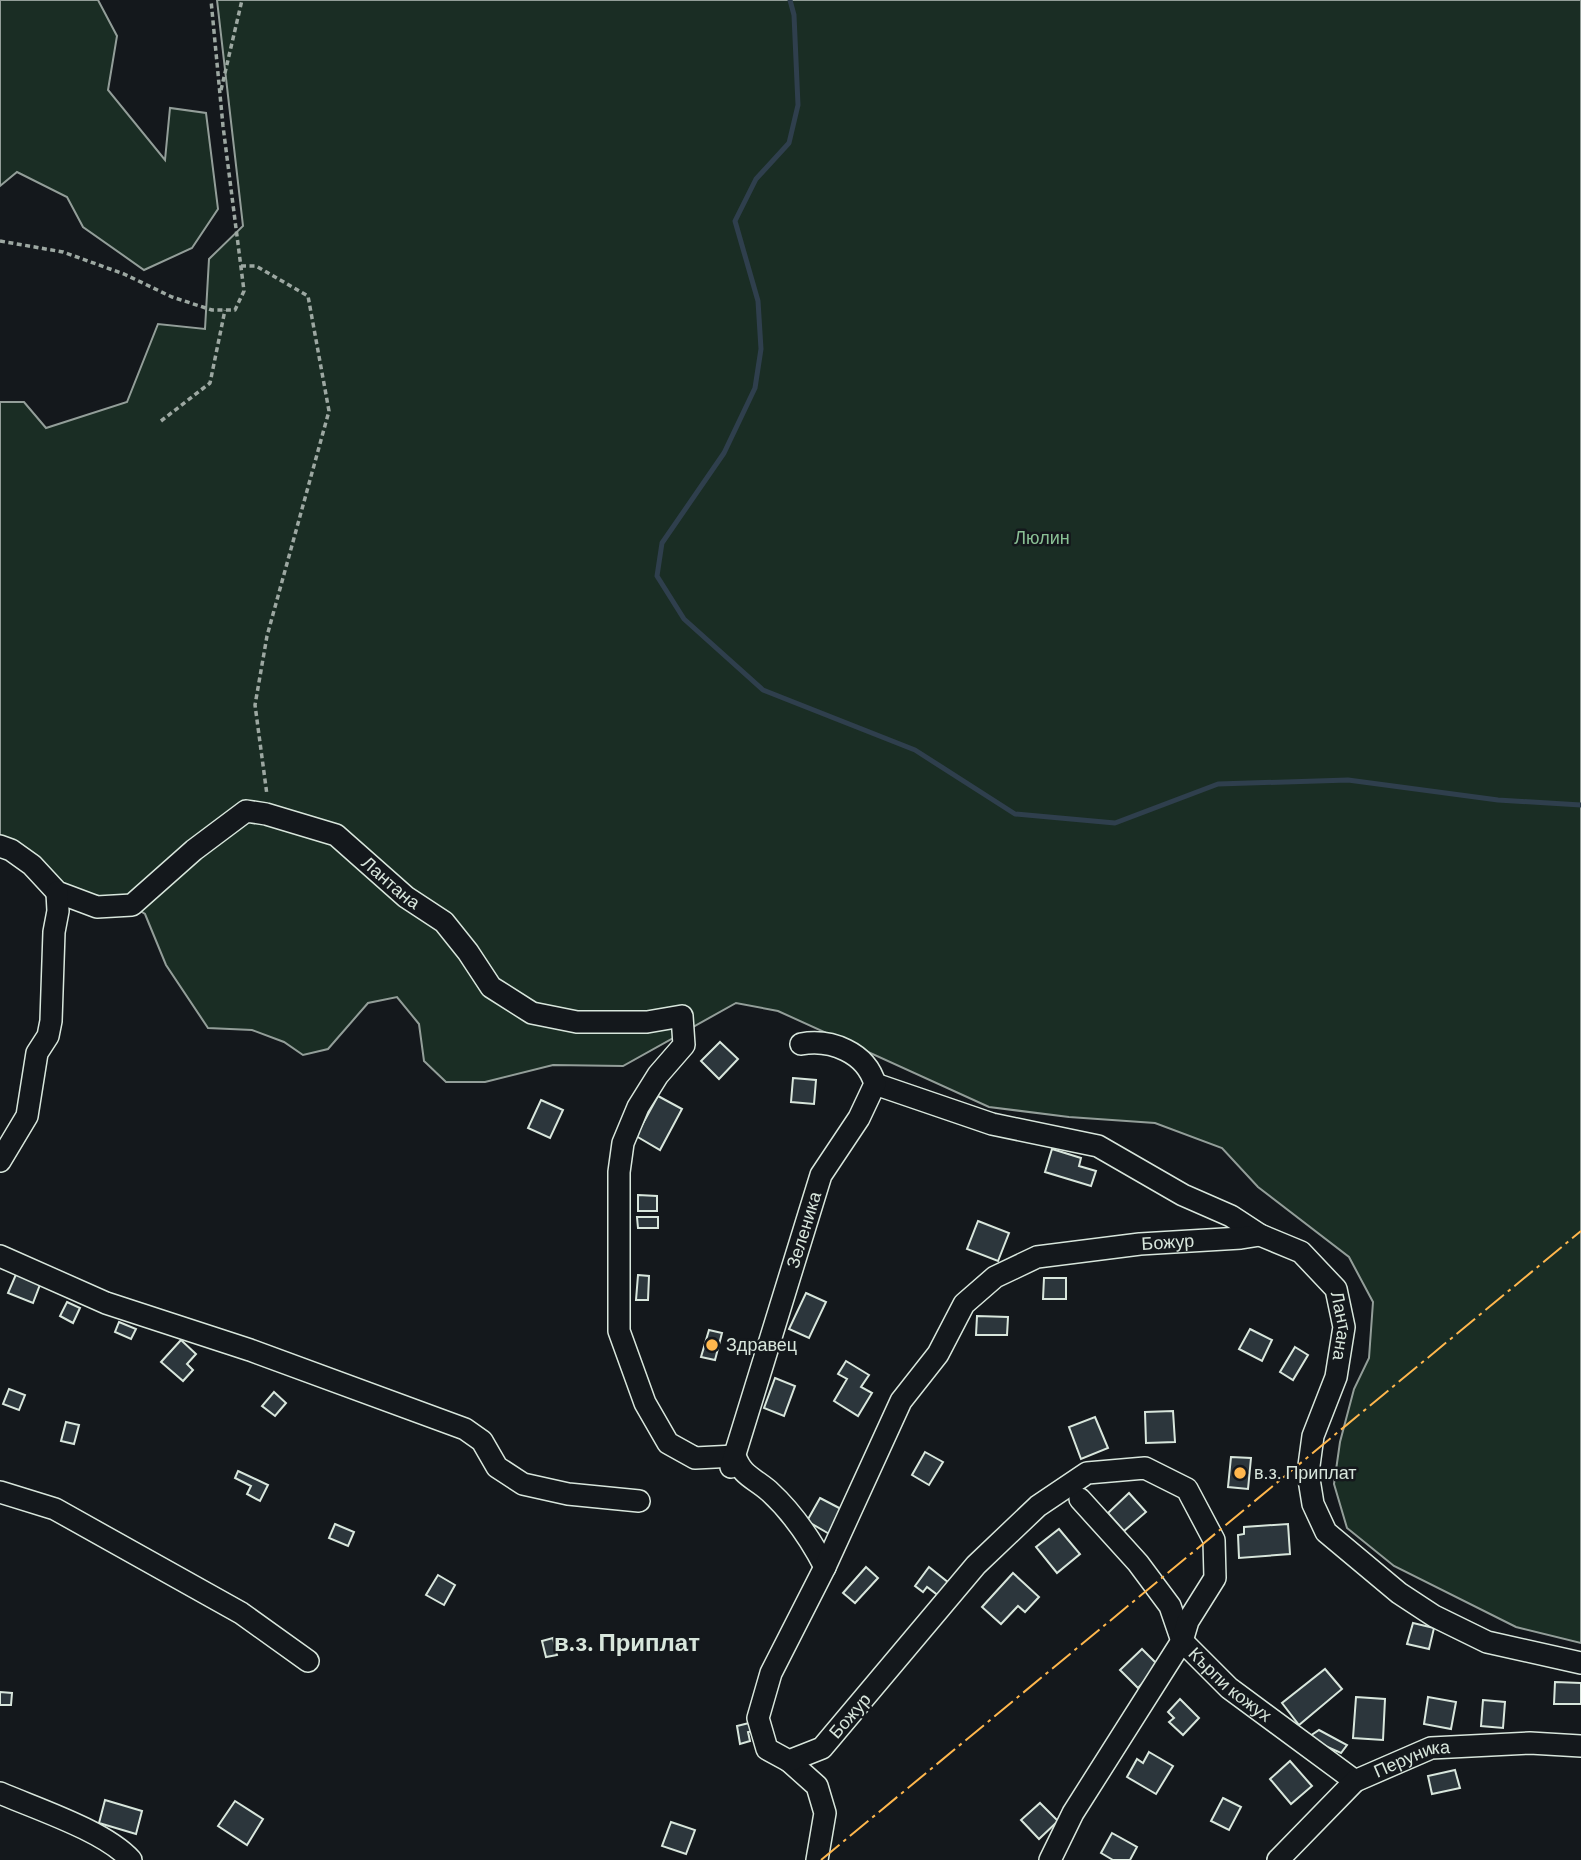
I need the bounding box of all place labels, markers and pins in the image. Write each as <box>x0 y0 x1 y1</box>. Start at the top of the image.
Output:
place label: Здравец <box>726 1333 797 1355</box>
marker: Здравец <box>704 1337 720 1353</box>
place label: в.з. Приплат <box>1254 1461 1357 1483</box>
marker: в.з. Приплат <box>1232 1465 1248 1481</box>

